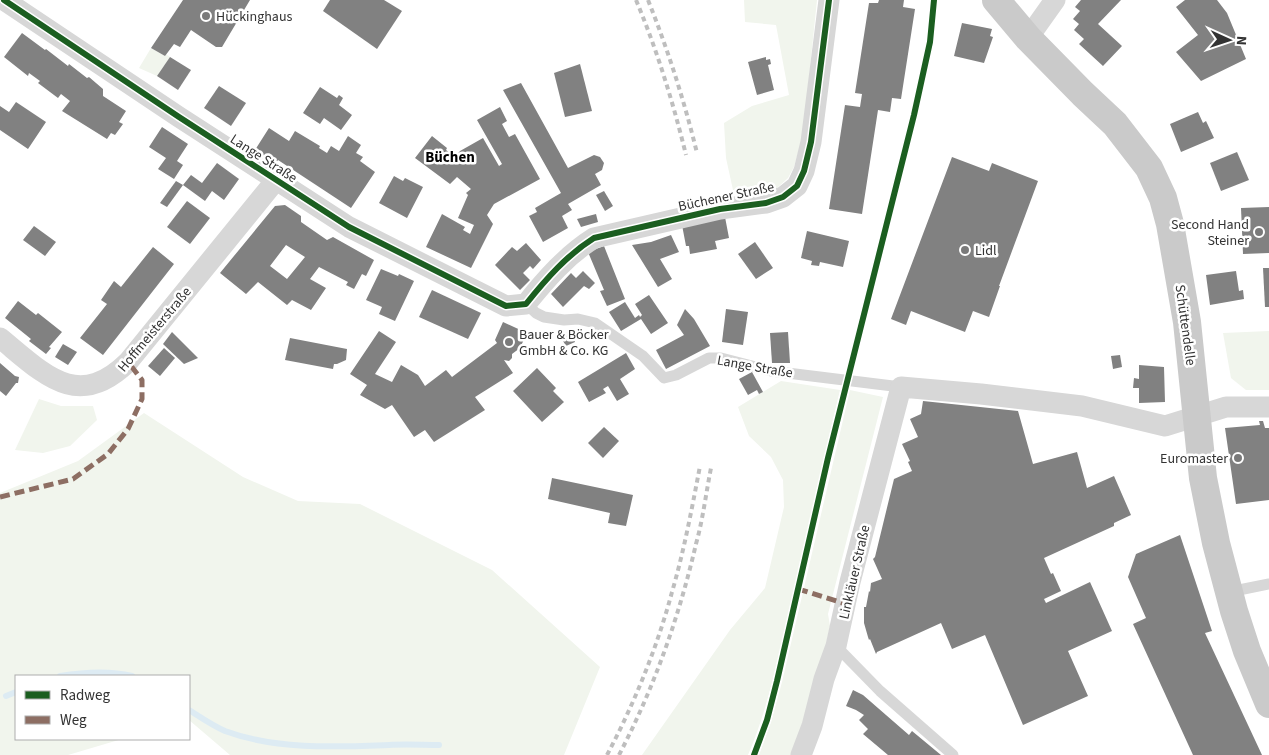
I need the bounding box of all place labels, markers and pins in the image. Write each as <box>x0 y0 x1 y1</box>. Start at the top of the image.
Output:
place label: Hückinghaus <box>216 7 293 27</box>
marker: Hückinghaus <box>200 10 212 22</box>
place label: Second Hand Steiner <box>1171 215 1249 251</box>
marker: Second Hand Steiner <box>1253 226 1265 238</box>
place label: Lidl <box>975 241 997 261</box>
marker: Lidl <box>959 244 971 256</box>
place label: Bauer & Böcker GmbH & Co. KG <box>519 325 609 361</box>
marker: Bauer & Böcker GmbH & Co. KG <box>503 336 515 348</box>
place label: Euromaster <box>1160 449 1228 469</box>
marker: Euromaster <box>1232 452 1244 464</box>

